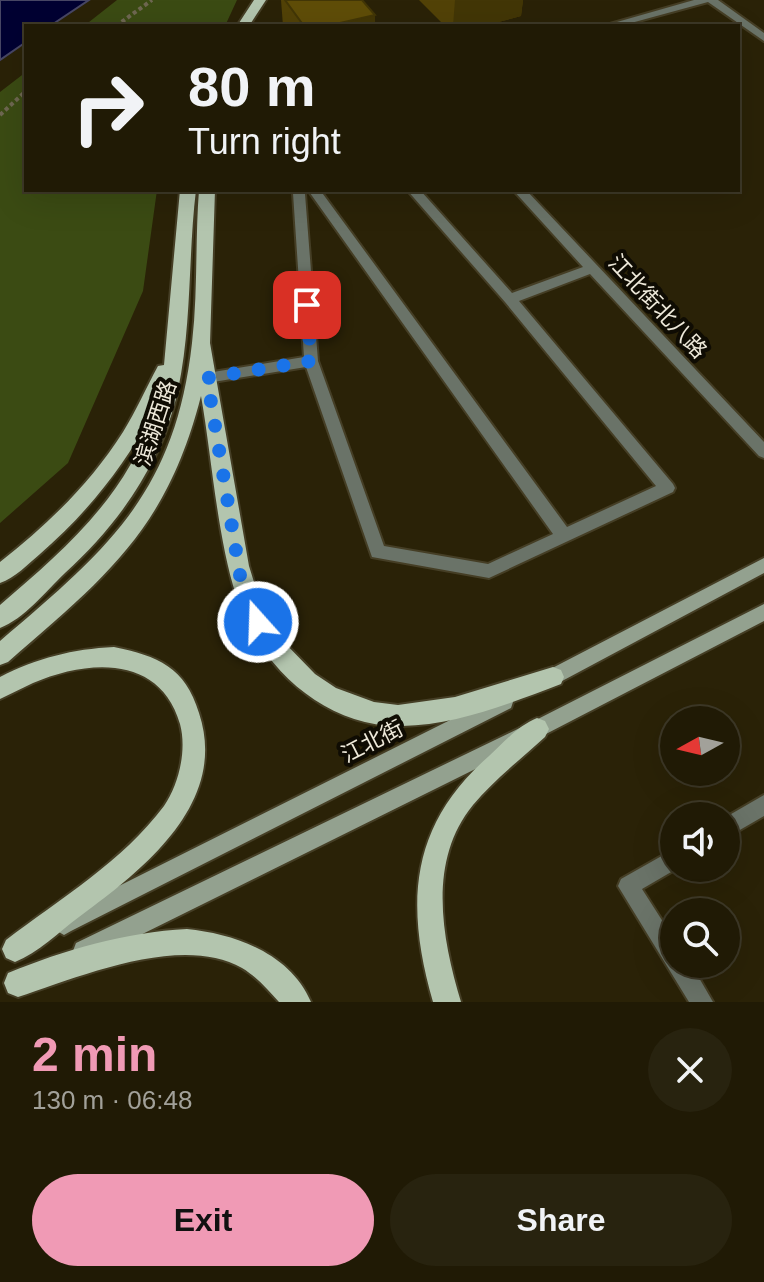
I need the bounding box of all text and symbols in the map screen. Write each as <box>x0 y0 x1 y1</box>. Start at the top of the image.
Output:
text: 80 m <box>188 55 316 118</box>
icon: right <box>56 56 160 160</box>
text: Turn right <box>188 121 341 162</box>
street label: 江北街北八路 <box>603 250 712 363</box>
pin <box>273 271 341 339</box>
icon: arrive <box>285 283 329 327</box>
street label: 滨湖西路 <box>130 377 181 469</box>
position arrow <box>216 580 300 664</box>
north arrow <box>660 706 740 786</box>
map controls <box>660 706 740 978</box>
street label: 江北街 <box>337 715 407 768</box>
button: sound <box>660 802 740 882</box>
button: search <box>660 898 740 978</box>
text: 2 min <box>32 1028 157 1081</box>
button: close <box>648 1028 732 1112</box>
text: 130 m · 06:48 <box>32 1085 192 1115</box>
button: Exit <box>32 1174 374 1266</box>
button: Share <box>390 1174 732 1266</box>

